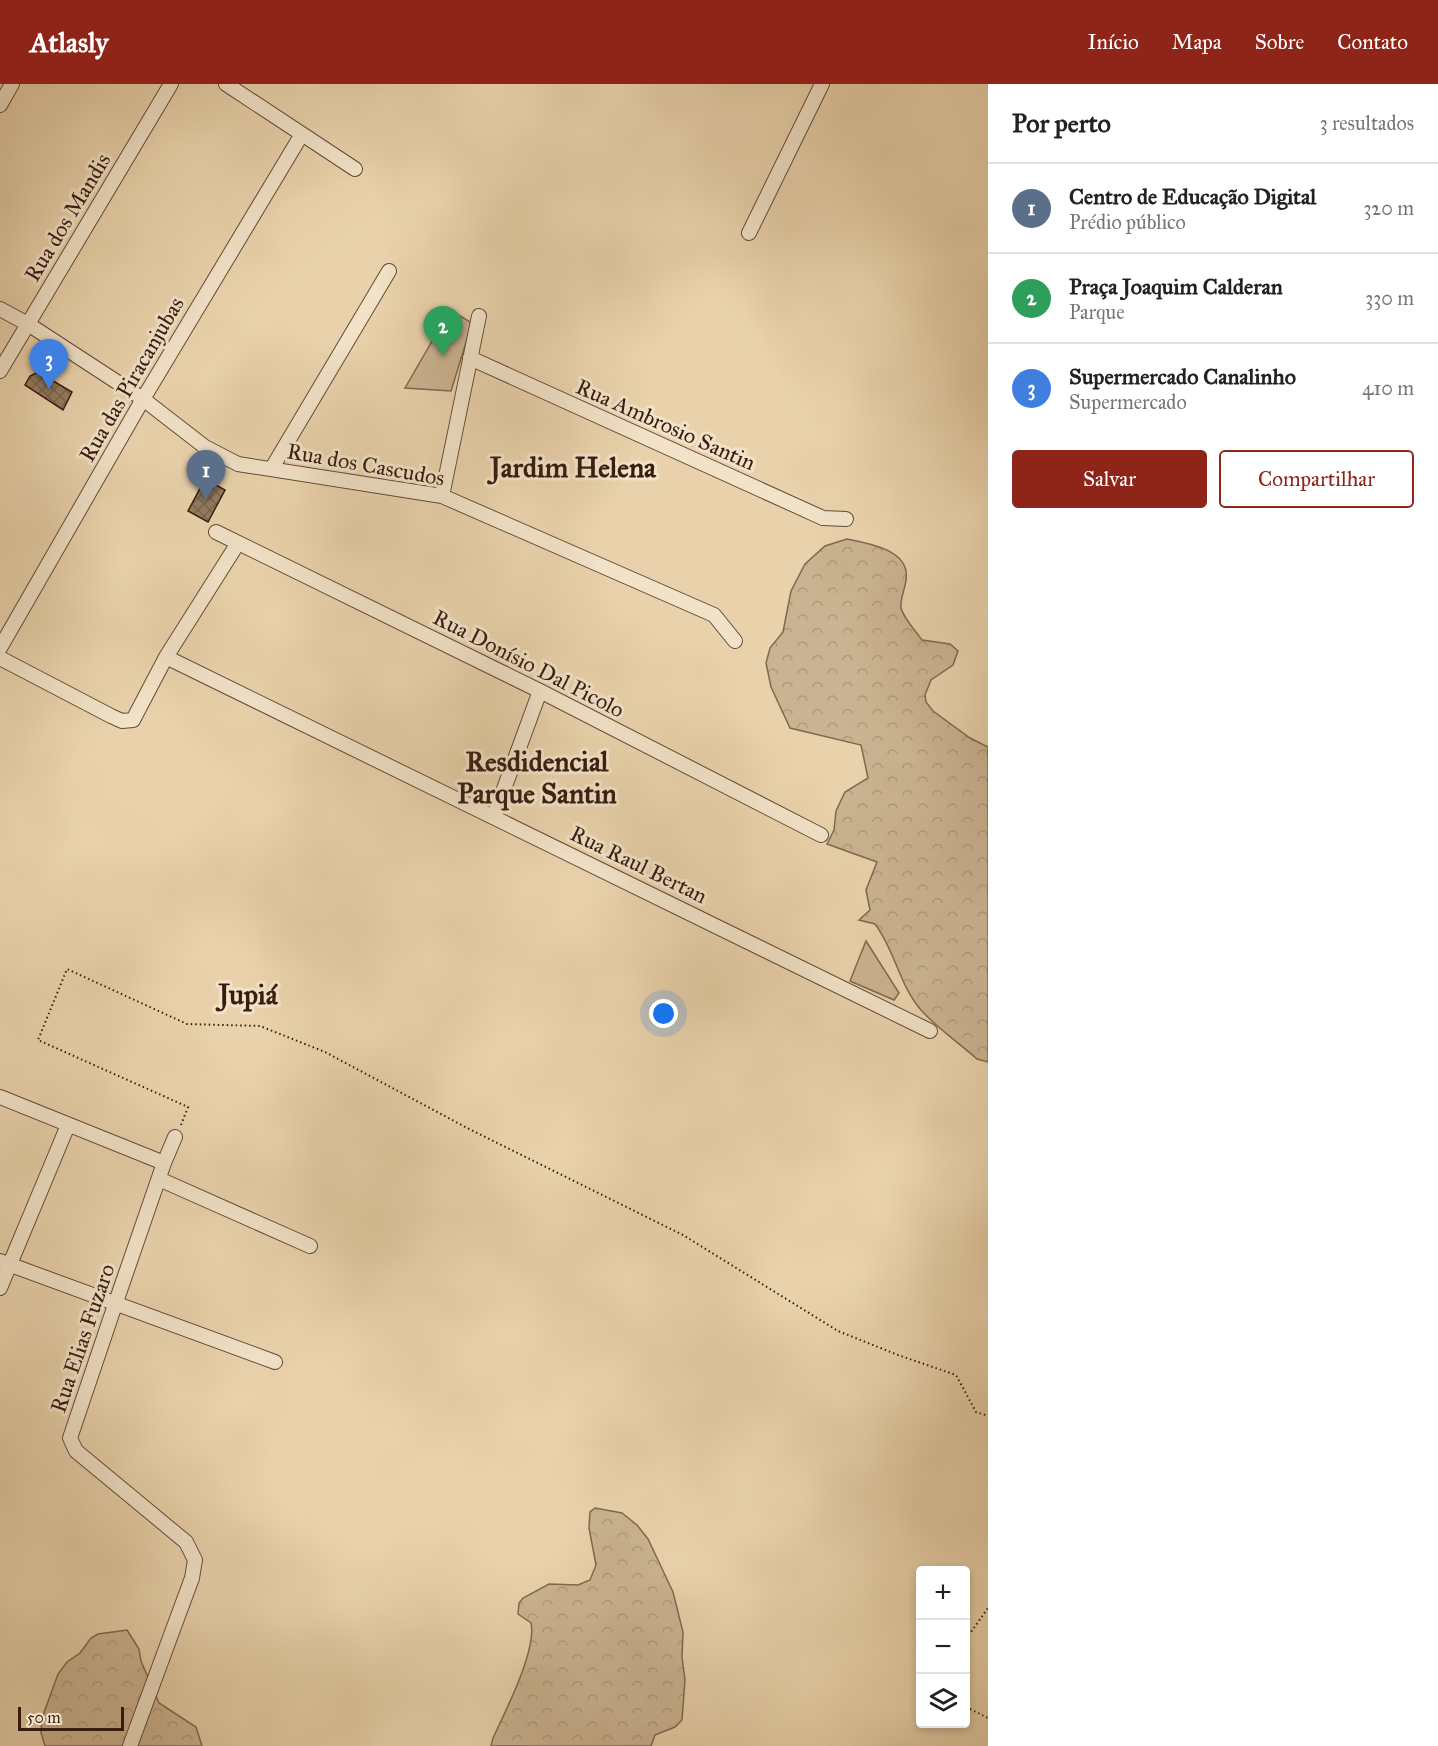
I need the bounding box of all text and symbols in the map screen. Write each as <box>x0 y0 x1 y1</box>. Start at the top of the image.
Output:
text: Atlasly <box>30 25 108 60</box>
text: Início <box>1088 29 1139 55</box>
text: Mapa <box>1172 29 1222 55</box>
text: Sobre <box>1255 29 1304 55</box>
text: Contato <box>1337 29 1408 55</box>
text: Por perto <box>1012 107 1111 139</box>
text: 3 resultados <box>1320 111 1414 135</box>
street label: Rua dos Mandis <box>18 148 116 286</box>
text: Centro de Educação Digital <box>1069 183 1316 210</box>
text: 1 <box>1028 196 1035 220</box>
text: 320 m <box>1363 196 1414 220</box>
text: Prédio público <box>1069 210 1186 234</box>
text: Praça Joaquim Calderan <box>1069 273 1283 300</box>
text: 2 <box>1027 286 1036 310</box>
text: 330 m <box>1365 286 1414 310</box>
street label: Rua das Piracanjubas <box>73 292 190 466</box>
text: Parque <box>1069 300 1125 324</box>
pin: 2 <box>424 306 462 356</box>
pin: 3 <box>29 340 68 389</box>
text: Supermercado Canalinho <box>1069 363 1296 390</box>
street label: Rua Ambrosio Santin <box>572 373 760 476</box>
text: 3 <box>1028 376 1036 400</box>
text: 410 m <box>1362 376 1414 400</box>
text: Supermercado <box>1069 390 1187 414</box>
street label: Rua dos Cascudos <box>285 437 447 492</box>
pin: 1 <box>186 450 226 500</box>
district label: Jardim Helena <box>486 450 657 485</box>
button: Salvar <box>1012 450 1207 508</box>
button: Compartilhar <box>1219 450 1414 508</box>
street label: Rua Donísio Dal Picolo <box>429 604 629 723</box>
district label: Resdidencial Parque Santin <box>457 744 617 811</box>
street label: Rua Raul Bertan <box>566 820 712 909</box>
district label: Jupiá <box>214 977 279 1012</box>
your location <box>649 999 678 1028</box>
street label: Rua Elias Fuzaro <box>44 1260 121 1416</box>
map controls <box>916 1566 970 1728</box>
button: + <box>916 1566 970 1620</box>
button: − <box>916 1620 970 1674</box>
button: layers <box>916 1674 970 1728</box>
scale bar <box>18 1704 124 1732</box>
text: 50 m <box>27 1708 61 1727</box>

